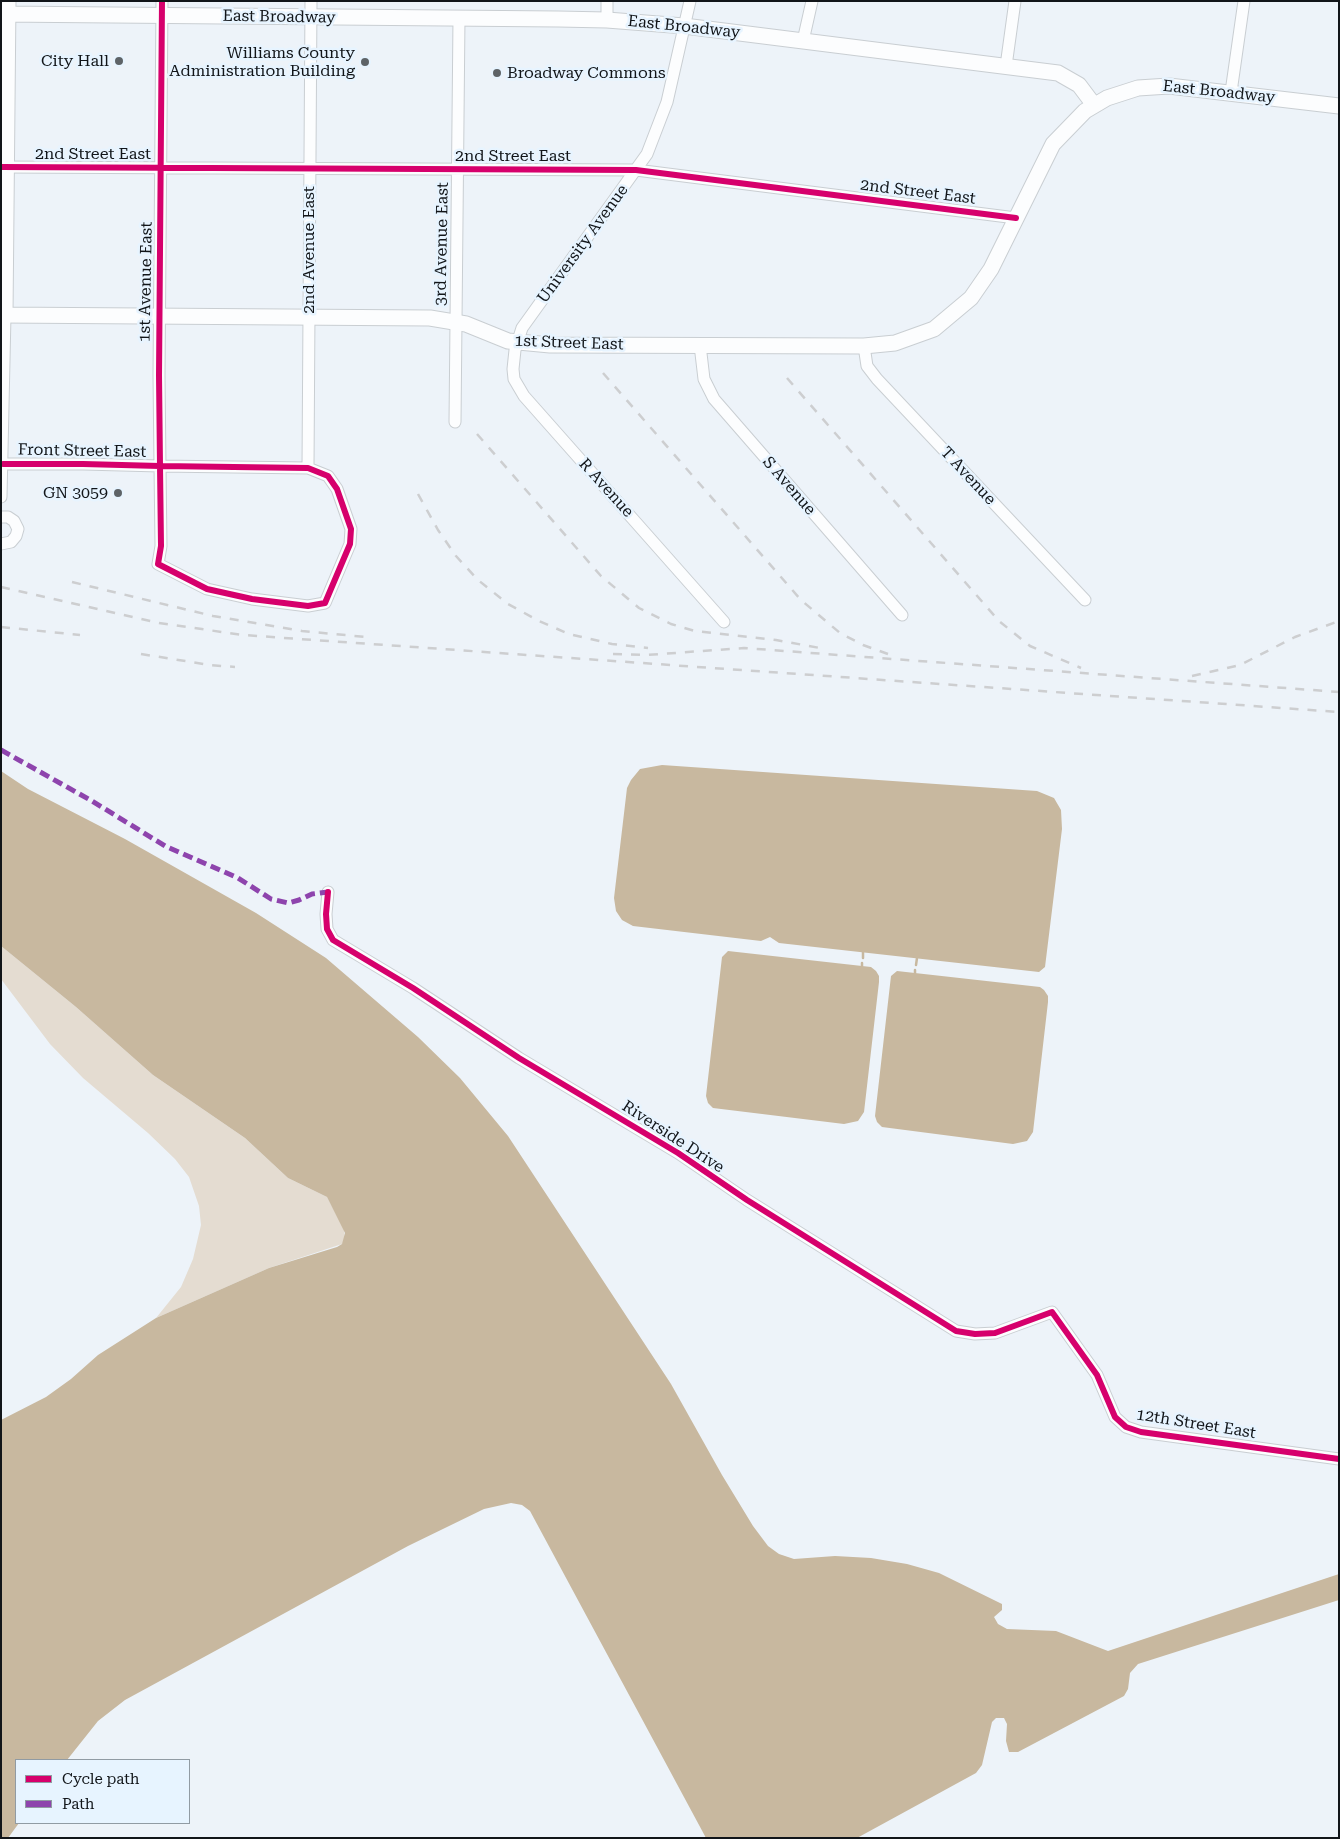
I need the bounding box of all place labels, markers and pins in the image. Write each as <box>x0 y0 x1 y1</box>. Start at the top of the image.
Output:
place label: Williams County Administration Building <box>169 43 355 81</box>
place label: City Hall <box>41 51 109 71</box>
marker: City Hall <box>113 55 125 67</box>
marker: Williams County Administration Building <box>359 56 371 68</box>
place label: Broadway Commons <box>507 63 666 83</box>
marker: Broadway Commons <box>491 67 503 79</box>
place label: GN 3059 <box>43 483 108 503</box>
marker: GN 3059 <box>112 487 124 499</box>

